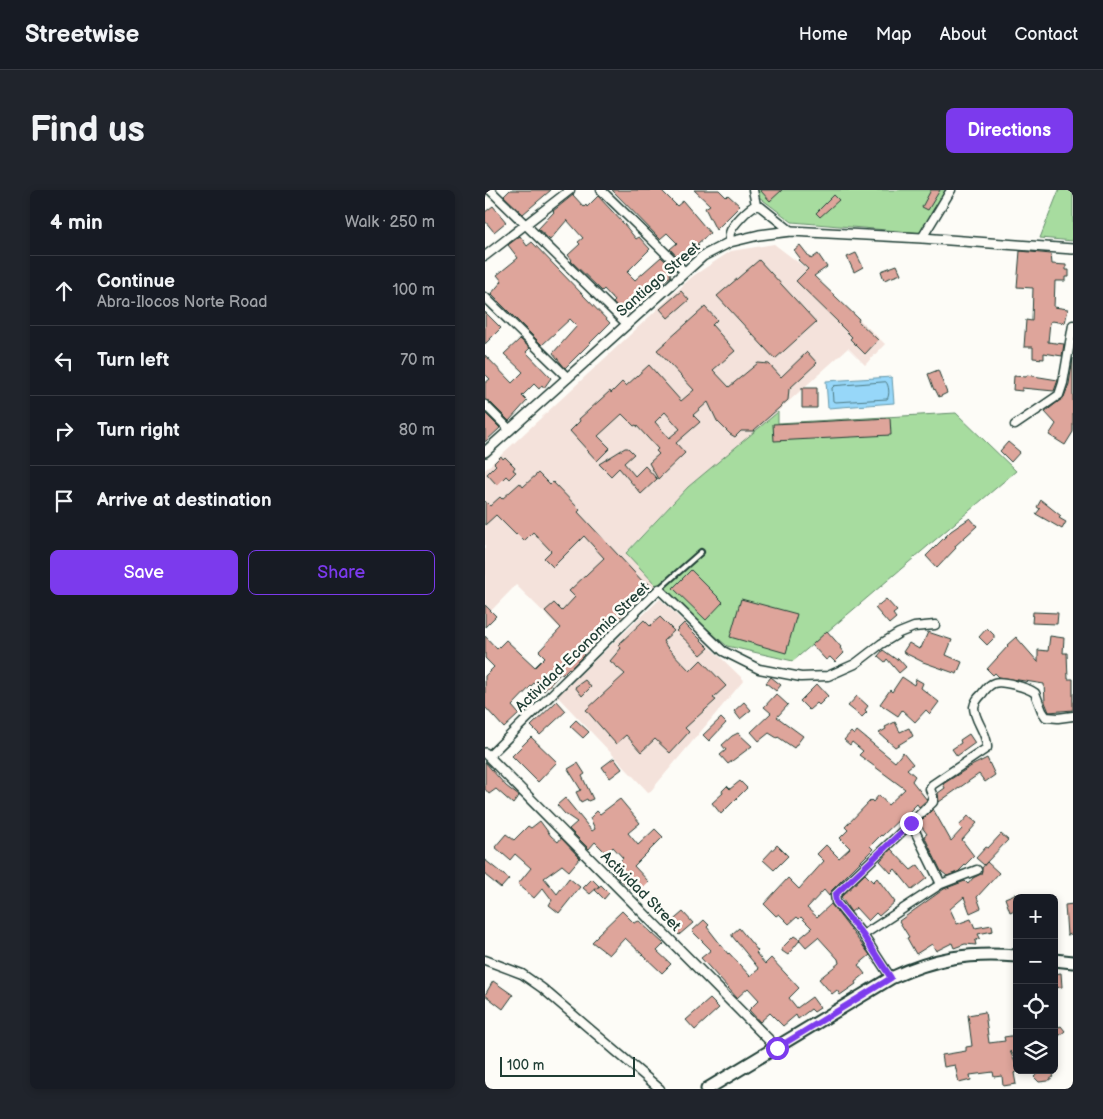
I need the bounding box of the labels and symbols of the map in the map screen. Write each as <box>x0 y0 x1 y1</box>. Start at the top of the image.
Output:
street label: Santiago Street <box>613 238 704 321</box>
street label: Actividad-Economia Street <box>511 578 654 716</box>
route end <box>900 812 923 835</box>
street label: Actividad Street <box>597 847 685 936</box>
route start <box>766 1037 789 1060</box>
scale bar <box>500 1054 635 1077</box>

